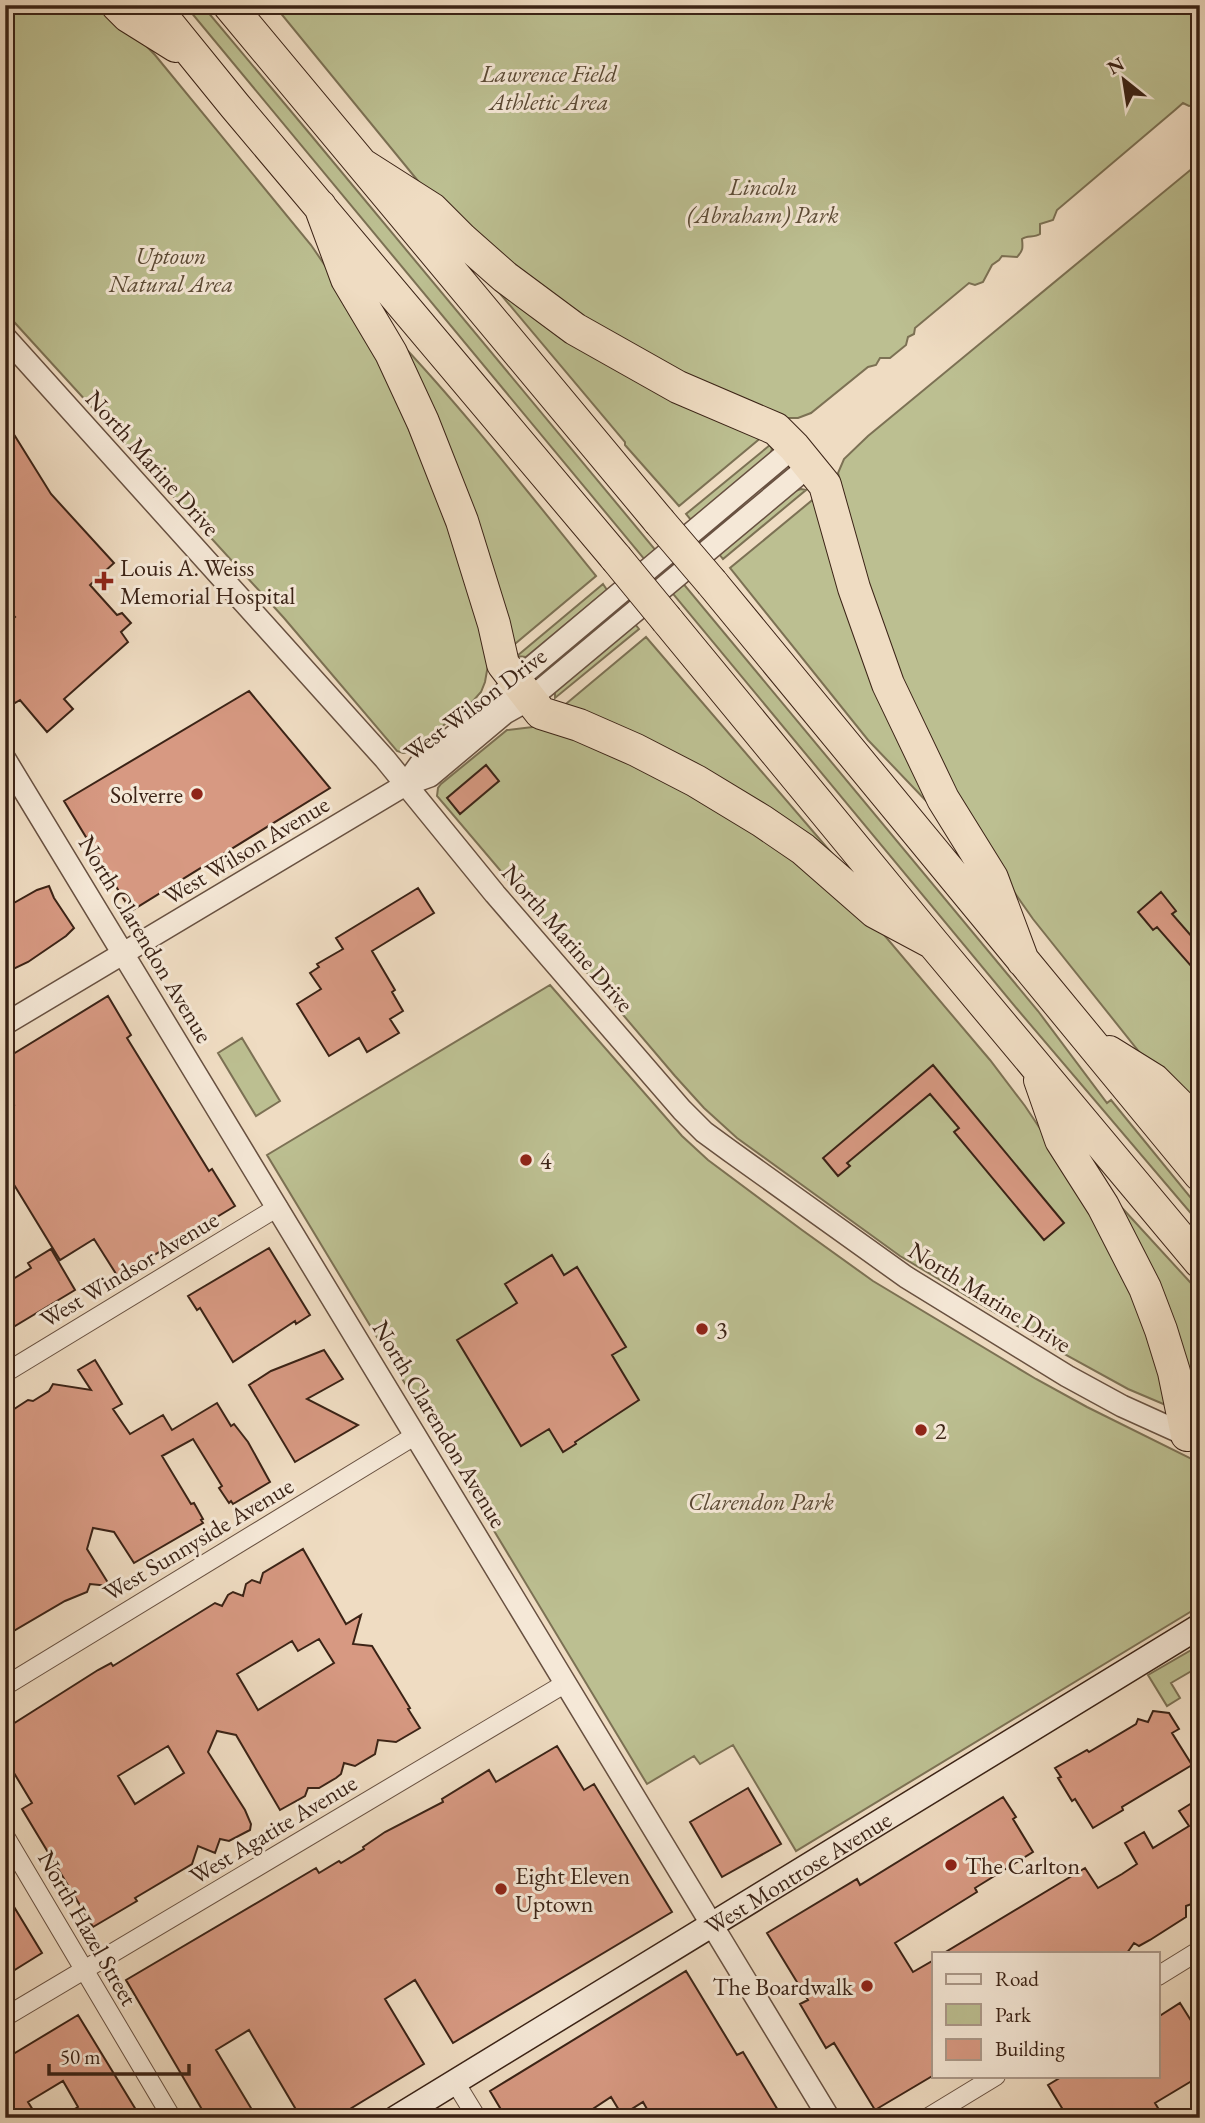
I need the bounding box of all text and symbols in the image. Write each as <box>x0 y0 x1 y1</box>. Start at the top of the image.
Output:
north arrow <box>1090 46 1160 116</box>
text: N <box>1103 51 1129 80</box>
park label: Lawrence Field Athletic Area <box>480 58 618 117</box>
park label: Lincoln (Abraham) Park <box>687 171 839 230</box>
park label: Uptown Natural Area <box>108 240 233 299</box>
street label: North Marine Drive <box>79 383 227 543</box>
place label: Louis A. Weiss Memorial Hospital <box>120 552 296 611</box>
marker: Louis A. Weiss Memorial Hospital <box>94 571 114 591</box>
street label: West Wilson Drive <box>398 640 552 768</box>
place label: Solverre <box>110 779 183 810</box>
marker: Solverre <box>189 786 205 802</box>
street label: West Wilson Avenue <box>157 788 335 912</box>
street label: North Clarendon Avenue <box>72 830 220 1048</box>
street label: North Marine Drive <box>495 858 641 1018</box>
place label: 4 <box>540 1145 552 1176</box>
marker: 4 <box>518 1152 534 1168</box>
street label: West Windsor Avenue <box>34 1204 224 1334</box>
street label: North Marine Drive <box>903 1234 1077 1360</box>
place label: 3 <box>716 1314 728 1345</box>
street label: North Clarendon Avenue <box>366 1315 514 1533</box>
marker: 3 <box>694 1321 710 1337</box>
place label: 2 <box>935 1415 947 1446</box>
marker: 2 <box>913 1422 929 1438</box>
street label: West Sunnyside Avenue <box>97 1470 299 1608</box>
park label: Clarendon Park <box>688 1486 834 1517</box>
street label: West Agatite Avenue <box>184 1767 362 1891</box>
street label: West Montrose Avenue <box>699 1803 897 1941</box>
street label: North Hazel Street <box>31 1845 145 2011</box>
place label: The Carlton <box>965 1850 1080 1881</box>
marker: The Carlton <box>943 1857 959 1873</box>
place label: Eight Eleven Uptown <box>515 1860 630 1919</box>
marker: Eight Eleven Uptown <box>493 1881 509 1897</box>
legend <box>932 1952 1160 2078</box>
text: Road <box>995 1965 1039 1992</box>
place label: The Boardwalk <box>713 1971 854 2002</box>
marker: The Boardwalk <box>859 1978 875 1994</box>
text: Park <box>995 2001 1032 2028</box>
scale bar <box>49 2032 189 2076</box>
text: Building <box>995 2035 1065 2062</box>
text: 50 m <box>60 2043 101 2070</box>

